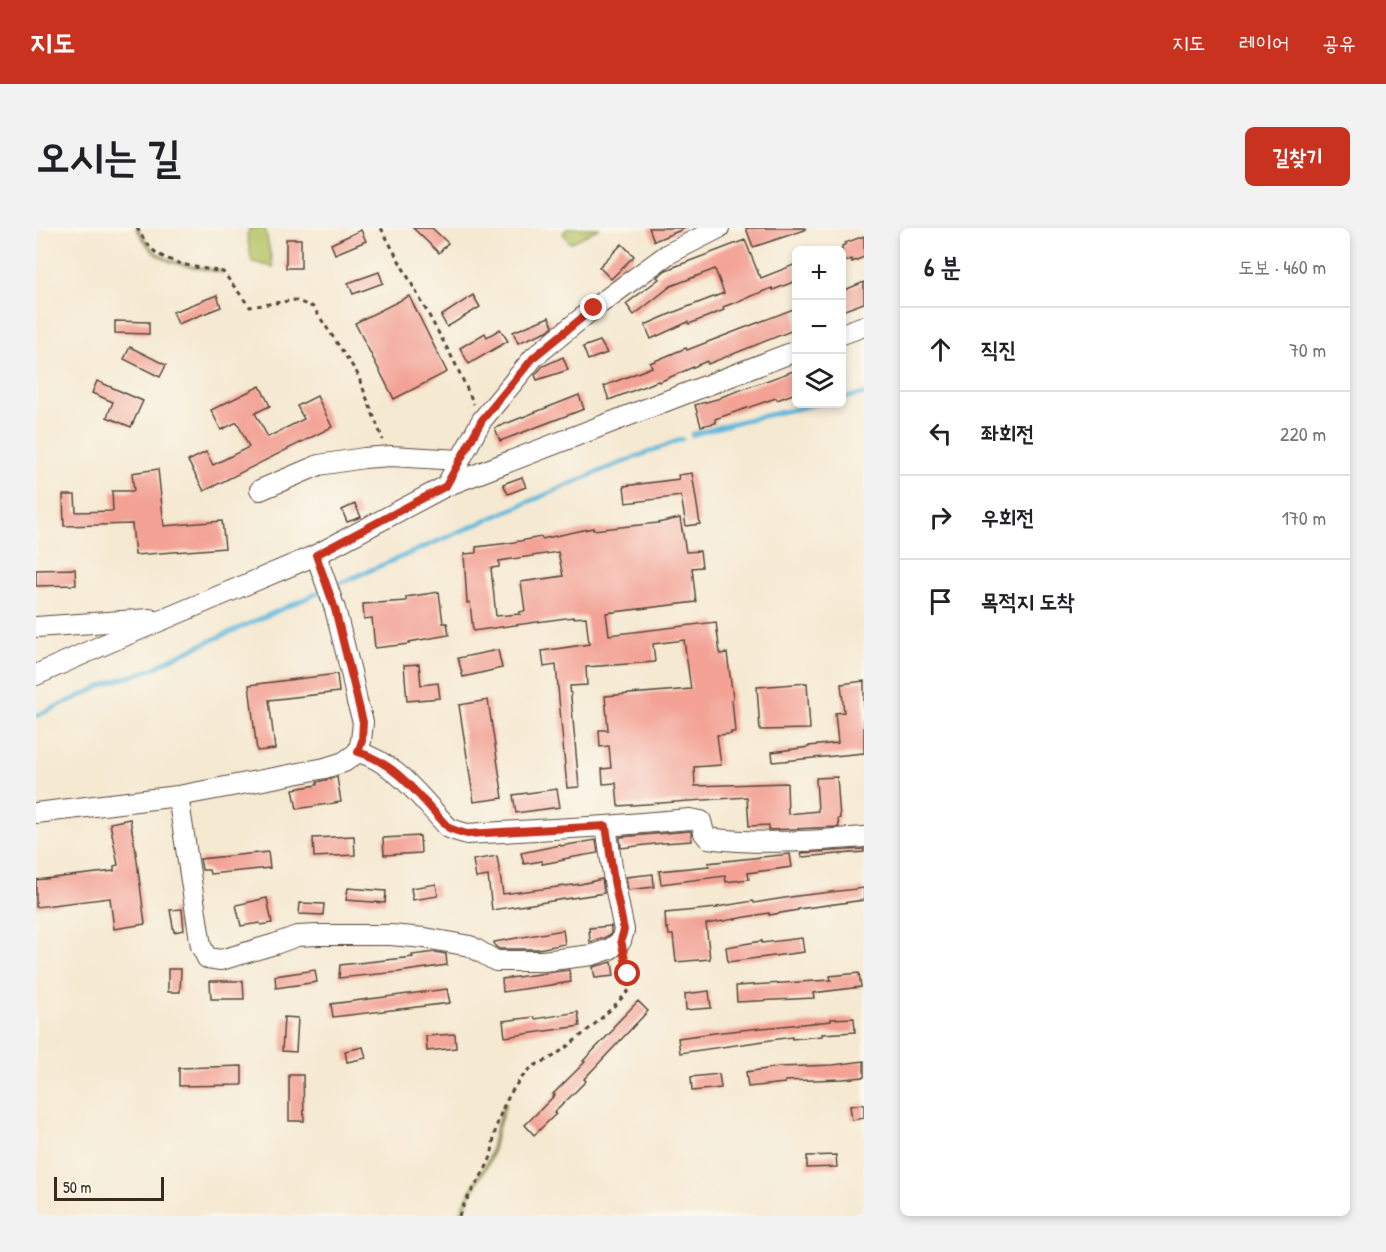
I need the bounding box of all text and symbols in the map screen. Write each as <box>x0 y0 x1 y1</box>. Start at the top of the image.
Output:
text: 지도 <box>30 23 75 61</box>
text: 지도 <box>1172 28 1206 57</box>
text: 레이어 <box>1239 28 1289 57</box>
text: 공유 <box>1322 28 1356 57</box>
text: 오시는 길 <box>36 127 181 184</box>
button: 길찾기 <box>1245 127 1350 186</box>
map controls <box>792 246 846 408</box>
button: + <box>792 246 846 300</box>
text: 6 분 <box>924 249 961 284</box>
text: 도보 · 460 m <box>1238 253 1326 280</box>
route end <box>580 294 606 320</box>
button: − <box>792 300 846 354</box>
icon: ahead <box>924 333 957 366</box>
text: 직진 <box>981 334 1016 364</box>
text: 70 m <box>1289 336 1326 363</box>
button: layers <box>792 354 846 408</box>
icon: left <box>924 417 957 450</box>
text: 좌회전 <box>981 418 1034 448</box>
text: 220 m <box>1280 420 1326 447</box>
icon: right <box>924 501 957 534</box>
text: 우회전 <box>981 502 1034 532</box>
text: 170 m <box>1282 504 1326 531</box>
icon: arrive <box>924 585 957 618</box>
text: 목적지 도착 <box>981 586 1075 616</box>
route start <box>614 960 640 986</box>
scale bar <box>54 1174 164 1202</box>
text: 50 m <box>63 1176 92 1198</box>

